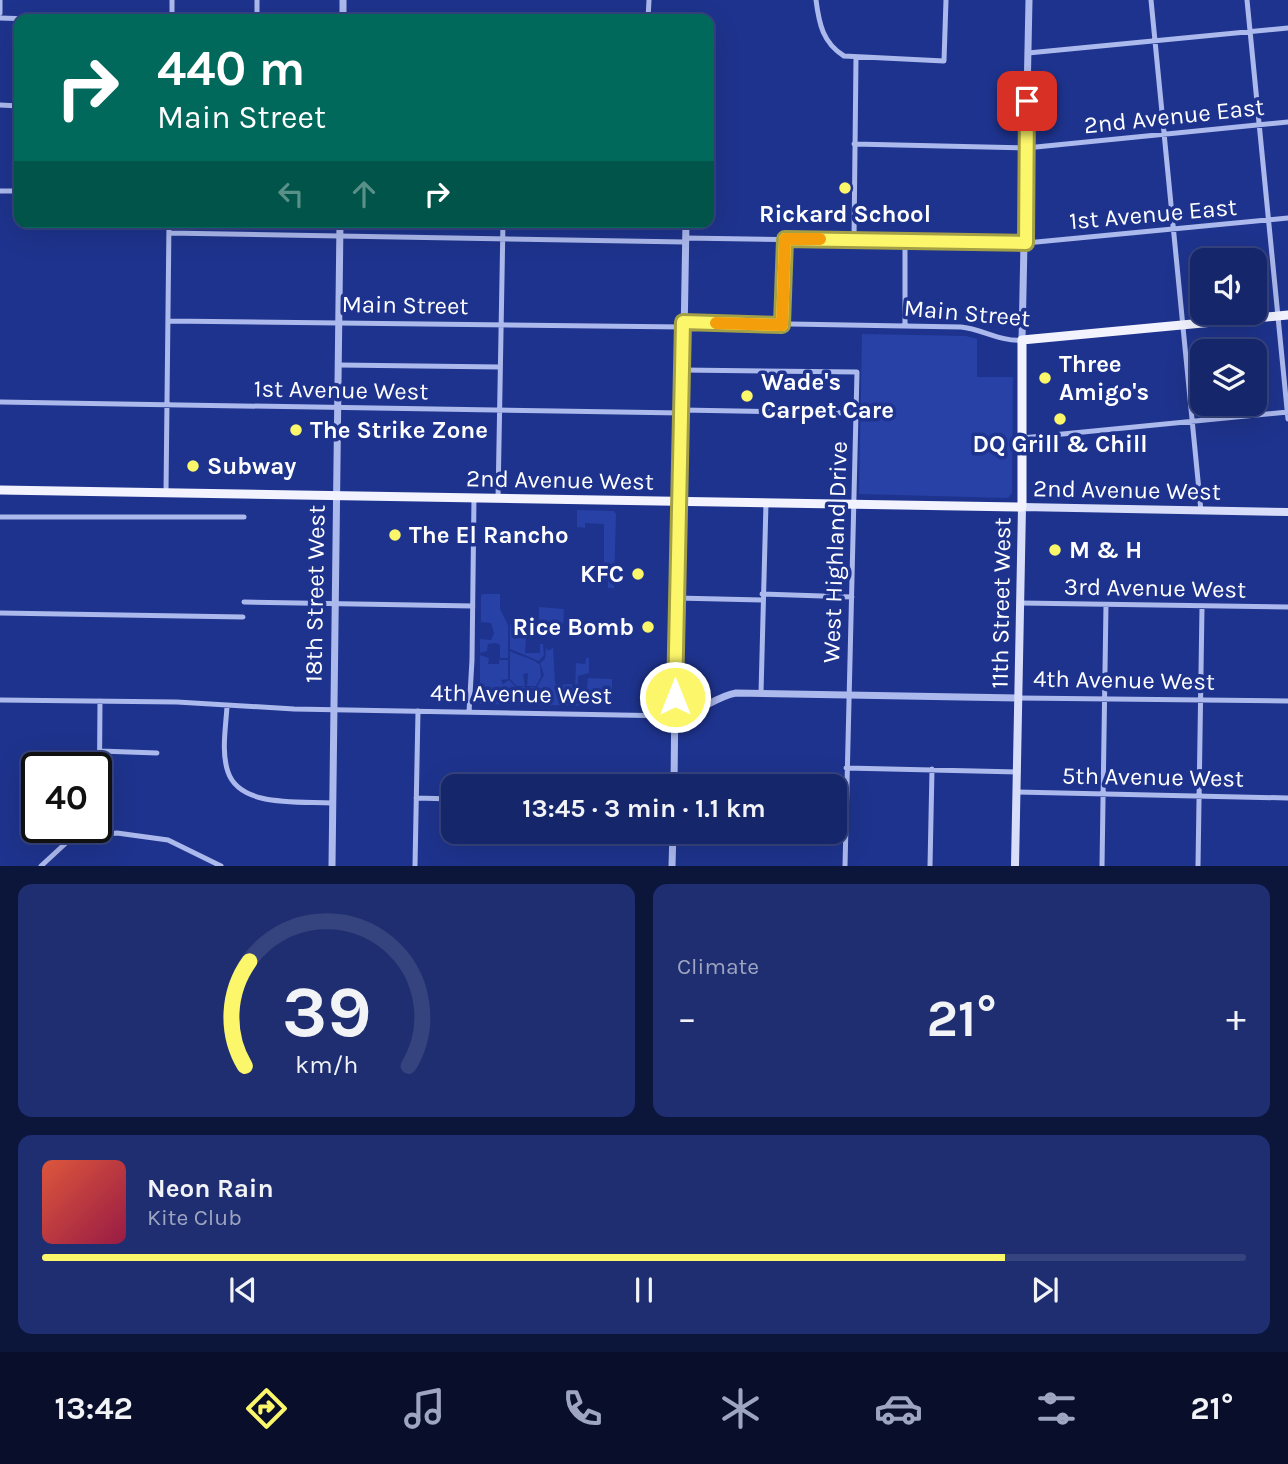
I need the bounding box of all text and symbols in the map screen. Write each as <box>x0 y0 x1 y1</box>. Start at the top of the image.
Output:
text: 440 m <box>157 40 305 97</box>
icon: right <box>42 42 133 133</box>
pin <box>997 71 1057 131</box>
icon: arrive <box>1008 82 1046 120</box>
street label: 2nd Avenue East <box>1082 93 1266 139</box>
text: Main Street <box>157 99 326 136</box>
icon: left <box>272 175 310 213</box>
icon: ahead <box>345 175 383 213</box>
icon: right <box>418 175 456 213</box>
marker: Rickard School <box>837 180 853 196</box>
street label: 1st Avenue East <box>1068 193 1238 235</box>
place label: Rickard School <box>759 200 931 228</box>
map controls <box>1190 248 1267 416</box>
button: sound <box>1190 248 1267 325</box>
street label: Main Street <box>341 290 469 320</box>
street label: Main Street <box>903 294 1031 332</box>
button: layers <box>1190 339 1267 416</box>
place label: Three Amigo's <box>1059 350 1149 406</box>
place label: Wade's Carpet Care <box>761 368 894 424</box>
marker: Three Amigo's <box>1037 370 1053 386</box>
street label: 1st Avenue West <box>253 374 429 406</box>
marker: Wade's Carpet Care <box>739 388 755 404</box>
marker: DQ Grill & Chill <box>1052 411 1068 427</box>
place label: The Strike Zone <box>310 416 488 444</box>
marker: The Strike Zone <box>288 422 304 438</box>
place label: DQ Grill & Chill <box>972 430 1148 458</box>
street label: West Highland Drive <box>817 441 853 663</box>
place label: Subway <box>207 452 296 480</box>
marker: Subway <box>185 458 201 474</box>
street label: 2nd Avenue West <box>466 464 654 496</box>
street label: 2nd Avenue West <box>1033 474 1221 506</box>
street label: 18th Street West <box>299 505 331 683</box>
street label: 11th Street West <box>986 517 1016 689</box>
place label: The El Rancho <box>409 521 569 549</box>
marker: The El Rancho <box>387 527 403 543</box>
place label: M & H <box>1069 536 1142 564</box>
marker: M & H <box>1047 542 1063 558</box>
place label: KFC <box>580 560 624 588</box>
marker: KFC <box>630 566 646 582</box>
street label: 3rd Avenue West <box>1064 572 1246 604</box>
place label: Rice Bomb <box>513 613 634 641</box>
marker: Rice Bomb <box>640 619 656 635</box>
position arrow <box>638 660 712 734</box>
street label: 4th Avenue West <box>1033 664 1215 696</box>
street label: 4th Avenue West <box>430 678 612 710</box>
speed limit sign: 40 <box>21 752 112 843</box>
street label: 5th Avenue West <box>1062 761 1244 793</box>
text: 13:45 · 3 min · 1.1 km <box>522 793 766 824</box>
text: Climate <box>677 953 759 980</box>
text: 39 <box>282 970 371 1055</box>
text: 21° <box>926 988 997 1049</box>
text: − <box>677 996 697 1041</box>
text: + <box>1226 996 1246 1041</box>
text: km/h <box>295 1050 358 1079</box>
text: Neon Rain <box>147 1173 274 1204</box>
text: Kite Club <box>147 1204 242 1231</box>
icon: previous <box>224 1271 262 1309</box>
icon: pause <box>625 1271 663 1309</box>
icon: next <box>1026 1271 1064 1309</box>
icon: directions <box>242 1384 291 1433</box>
icon: music <box>400 1384 449 1433</box>
icon: phone <box>558 1384 607 1433</box>
icon: climate <box>716 1384 765 1433</box>
icon: car <box>874 1384 923 1433</box>
icon: filters <box>1032 1384 1081 1433</box>
text: 13:42 <box>55 1390 133 1427</box>
text: 21° <box>1190 1390 1233 1427</box>

